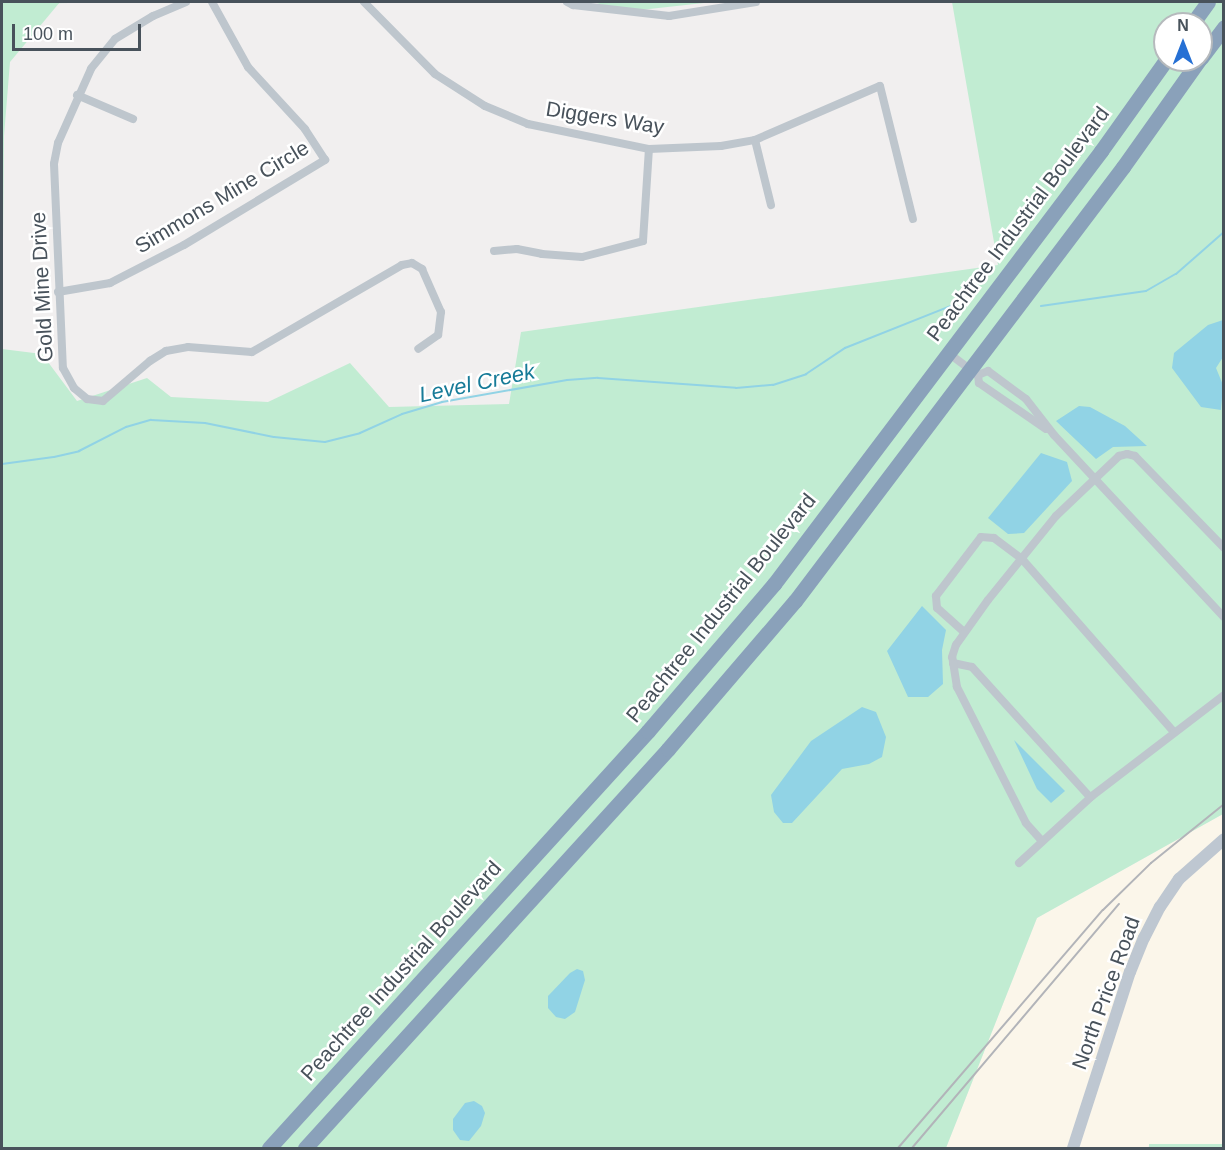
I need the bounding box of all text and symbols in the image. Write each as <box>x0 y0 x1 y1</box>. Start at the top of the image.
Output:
scale bar <box>15 12 144 50</box>
north arrow <box>1153 12 1213 72</box>
text: N <box>1177 17 1189 34</box>
text: 100 m <box>23 24 73 44</box>
street label: Diggers Way <box>544 96 666 140</box>
street label: Peachtree Industrial Boulevard <box>922 102 1114 346</box>
street label: Simmons Mine Circle <box>130 135 314 259</box>
street label: Gold Mine Drive <box>25 211 59 363</box>
water label: Level Creek <box>417 358 537 408</box>
street label: Peachtree Industrial Boulevard <box>621 488 821 728</box>
street label: Peachtree Industrial Boulevard <box>296 856 506 1086</box>
street label: North Price Road <box>1067 913 1145 1073</box>

